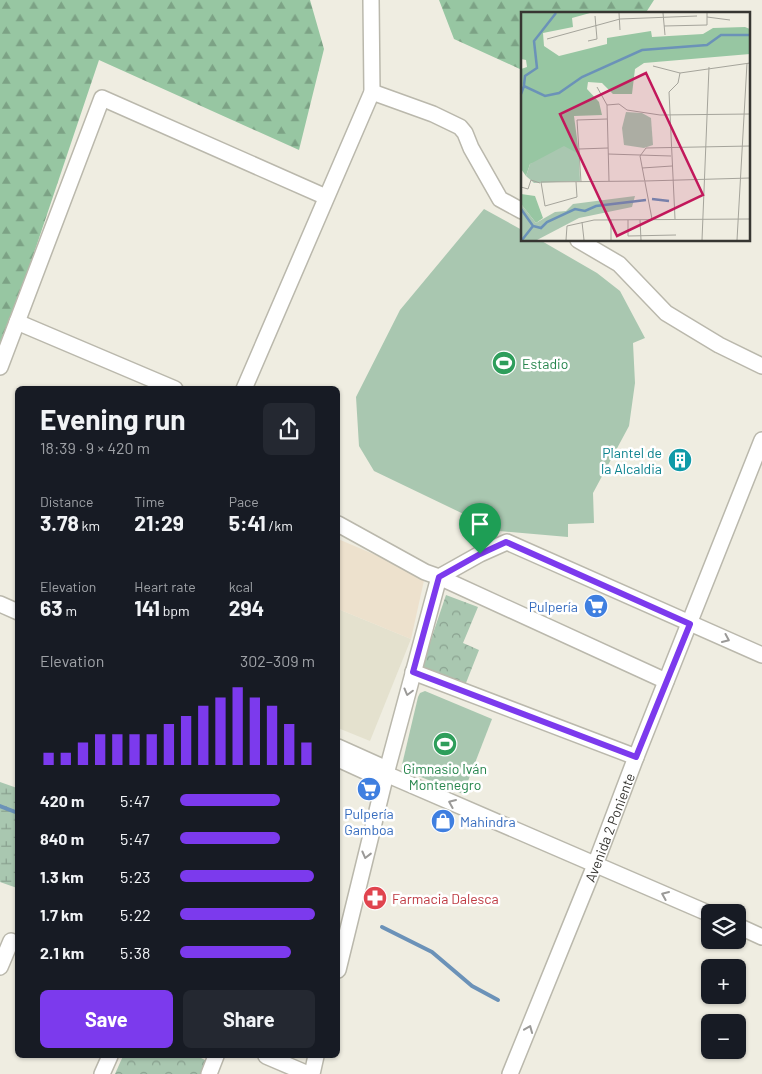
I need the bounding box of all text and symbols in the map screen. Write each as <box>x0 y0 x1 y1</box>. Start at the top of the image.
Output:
inset map <box>521 12 750 241</box>
sports icon: Estadio <box>491 350 517 376</box>
place label: Estadio <box>522 355 568 372</box>
text: Evening run <box>40 402 186 436</box>
button: share <box>263 403 315 455</box>
text: 18:39 · 9 × 420 m <box>40 438 150 457</box>
place label: Plantel de la Alcaldia <box>601 444 662 477</box>
building icon: Plantel de la Alcaldia <box>667 447 693 473</box>
text: Distance <box>40 493 93 510</box>
text: Time <box>134 493 165 510</box>
text: Pace <box>229 493 259 510</box>
pin <box>459 503 501 554</box>
text: 3.78 <box>40 510 79 535</box>
text: 21:29 <box>134 510 184 535</box>
text: 5:41 <box>229 510 266 535</box>
icon: arrive <box>466 510 494 538</box>
text: km <box>79 517 100 534</box>
text: /km <box>266 517 293 534</box>
text: Elevation <box>40 578 96 595</box>
text: Heart rate <box>134 578 196 595</box>
text: kcal <box>229 578 253 595</box>
supermarket icon: Pulpería <box>583 593 609 619</box>
text: 63 <box>40 595 63 620</box>
text: 141 <box>134 595 160 620</box>
text: 294 <box>229 595 264 620</box>
place label: Pulpería <box>529 598 578 615</box>
text: m <box>63 602 77 619</box>
text: bpm <box>160 602 190 619</box>
one-way arrow <box>721 633 730 644</box>
text: Elevation <box>40 651 104 670</box>
text: 302–309 m <box>240 651 315 670</box>
one-way arrow <box>403 687 413 695</box>
sports icon: Gimnasio Iván Montenegro <box>432 731 458 757</box>
place label: Gimnasio Iván Montenegro <box>403 760 487 793</box>
street label: Avenida 2 Poniente <box>581 770 638 884</box>
supermarket icon: Pulpería Gamboa <box>356 776 382 802</box>
text: 420 m <box>40 791 84 810</box>
text: 5:47 <box>120 791 150 810</box>
one-way arrow <box>448 798 457 809</box>
place label: Pulpería Gamboa <box>344 805 394 838</box>
shop icon: Mahindra <box>430 808 456 834</box>
place label: Mahindra <box>460 813 516 830</box>
text: 840 m <box>40 829 84 848</box>
text: 5:47 <box>120 829 150 848</box>
one-way arrow <box>361 851 372 860</box>
text: 1.3 km <box>40 867 84 886</box>
text: 5:23 <box>120 867 150 886</box>
pharmacy icon: Farmacia Dalesca <box>362 885 388 911</box>
place label: Farmacia Dalesca <box>392 890 499 907</box>
one-way arrow <box>661 890 670 901</box>
map controls <box>701 904 746 1059</box>
button: layers <box>701 904 746 949</box>
text: 1.7 km <box>40 905 83 924</box>
text: 5:22 <box>120 905 151 924</box>
text: 2.1 km <box>40 943 84 962</box>
text: 5:38 <box>120 943 150 962</box>
button: + <box>701 959 746 1004</box>
button: Save <box>40 990 173 1048</box>
button: Share <box>183 990 315 1048</box>
button: − <box>701 1014 746 1059</box>
one-way arrow <box>522 1025 533 1034</box>

